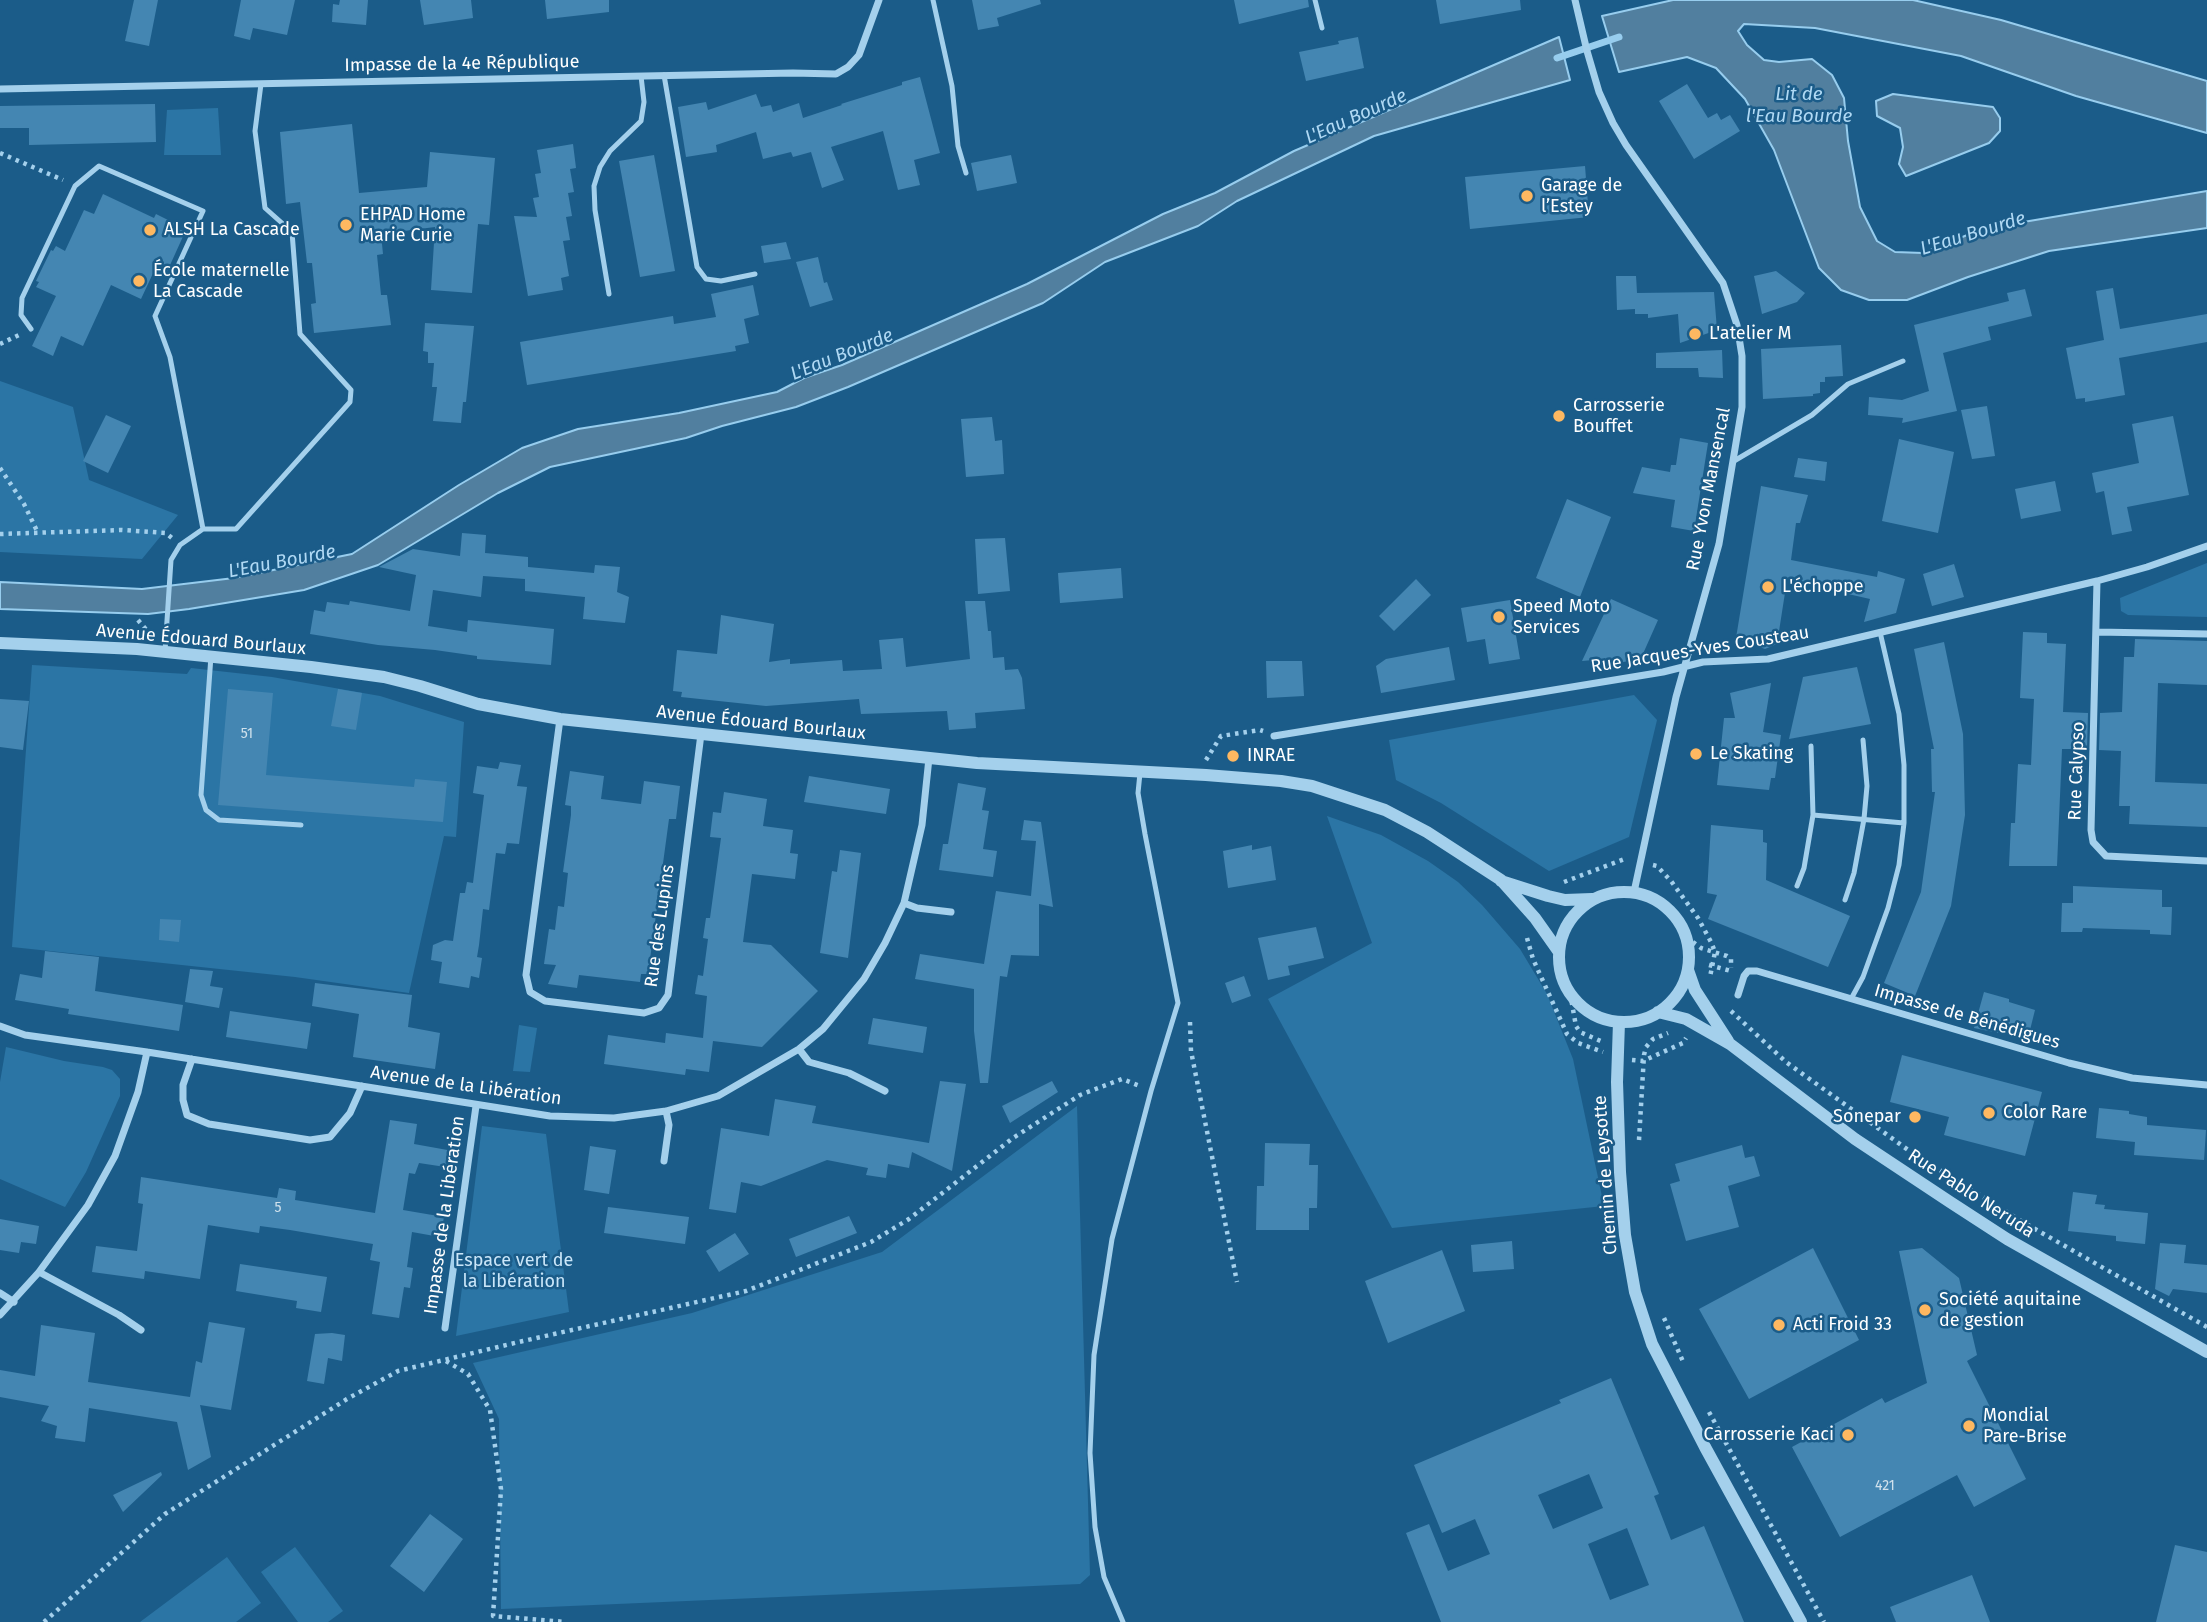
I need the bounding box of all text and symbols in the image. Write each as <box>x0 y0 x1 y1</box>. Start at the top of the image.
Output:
street label: Impasse de la 4e République <box>344 51 580 77</box>
water label: L'Eau Bourde <box>1302 84 1410 150</box>
water label: Lit de l'Eau Bourde <box>1746 84 1852 128</box>
place label: Garage de l’Estey <box>1541 175 1622 218</box>
marker: Garage de l’Estey <box>1519 188 1535 204</box>
place label: EHPAD Home Marie Curie <box>360 204 466 246</box>
water label: L'Eau Bourde <box>1918 207 2028 261</box>
marker: EHPAD Home Marie Curie <box>338 217 354 233</box>
place label: ALSH La Cascade <box>164 219 300 241</box>
marker: ALSH La Cascade <box>142 222 158 238</box>
place label: École maternelle La Cascade <box>153 260 290 302</box>
marker: École maternelle La Cascade <box>131 273 147 289</box>
place label: L'atelier M <box>1709 323 1792 345</box>
water label: L'Eau Bourde <box>787 324 897 386</box>
marker: L'atelier M <box>1687 326 1703 342</box>
place label: Carrosserie Bouffet <box>1573 395 1665 438</box>
street label: Rue Yvon Mansencal <box>1683 405 1735 573</box>
marker: Carrosserie Bouffet <box>1551 408 1567 424</box>
water label: L'Eau Bourde <box>226 540 338 584</box>
place label: L'échoppe <box>1782 576 1864 598</box>
marker: L'échoppe <box>1760 579 1776 595</box>
place label: Speed Moto Services <box>1513 596 1610 638</box>
marker: Speed Moto Services <box>1491 609 1507 625</box>
street label: Avenue Édouard Bourlaux <box>95 620 307 660</box>
street label: Rue Jacques-Yves Cousteau <box>1589 622 1811 678</box>
street label: Avenue Édouard Bourlaux <box>655 701 867 745</box>
street label: Rue Calypso <box>2064 721 2090 821</box>
house number: 51 <box>241 726 253 742</box>
place label: Le Skating <box>1710 743 1793 765</box>
place label: INRAE <box>1247 745 1295 767</box>
marker: Le Skating <box>1688 746 1704 762</box>
marker: INRAE <box>1225 748 1241 764</box>
street label: Rue des Lupins <box>641 863 679 989</box>
street label: Impasse de Bénédigues <box>1872 980 2062 1054</box>
street label: Avenue de la Libération <box>369 1062 563 1110</box>
street label: Chemin de Leysotte <box>1590 1095 1622 1255</box>
place label: Color Rare <box>2003 1102 2087 1124</box>
marker: Color Rare <box>1981 1105 1997 1121</box>
place label: Sonepar <box>1833 1106 1901 1128</box>
marker: Sonepar <box>1907 1109 1923 1125</box>
street label: Impasse de la Libération <box>420 1114 470 1316</box>
street label: Rue Pablo Neruda <box>1904 1145 2038 1243</box>
house number: 5 <box>274 1200 282 1216</box>
park label: Espace vert de la Libération <box>455 1250 573 1292</box>
place label: Société aquitaine de gestion <box>1939 1289 2081 1332</box>
marker: Société aquitaine de gestion <box>1917 1302 1933 1318</box>
place label: Acti Froid 33 <box>1793 1314 1892 1336</box>
marker: Acti Froid 33 <box>1771 1317 1787 1333</box>
place label: Mondial Pare-Brise <box>1983 1405 2067 1448</box>
marker: Mondial Pare-Brise <box>1961 1418 1977 1434</box>
place label: Carrosserie Kaci <box>1703 1424 1834 1446</box>
marker: Carrosserie Kaci <box>1840 1427 1856 1443</box>
house number: 421 <box>1875 1478 1895 1494</box>

